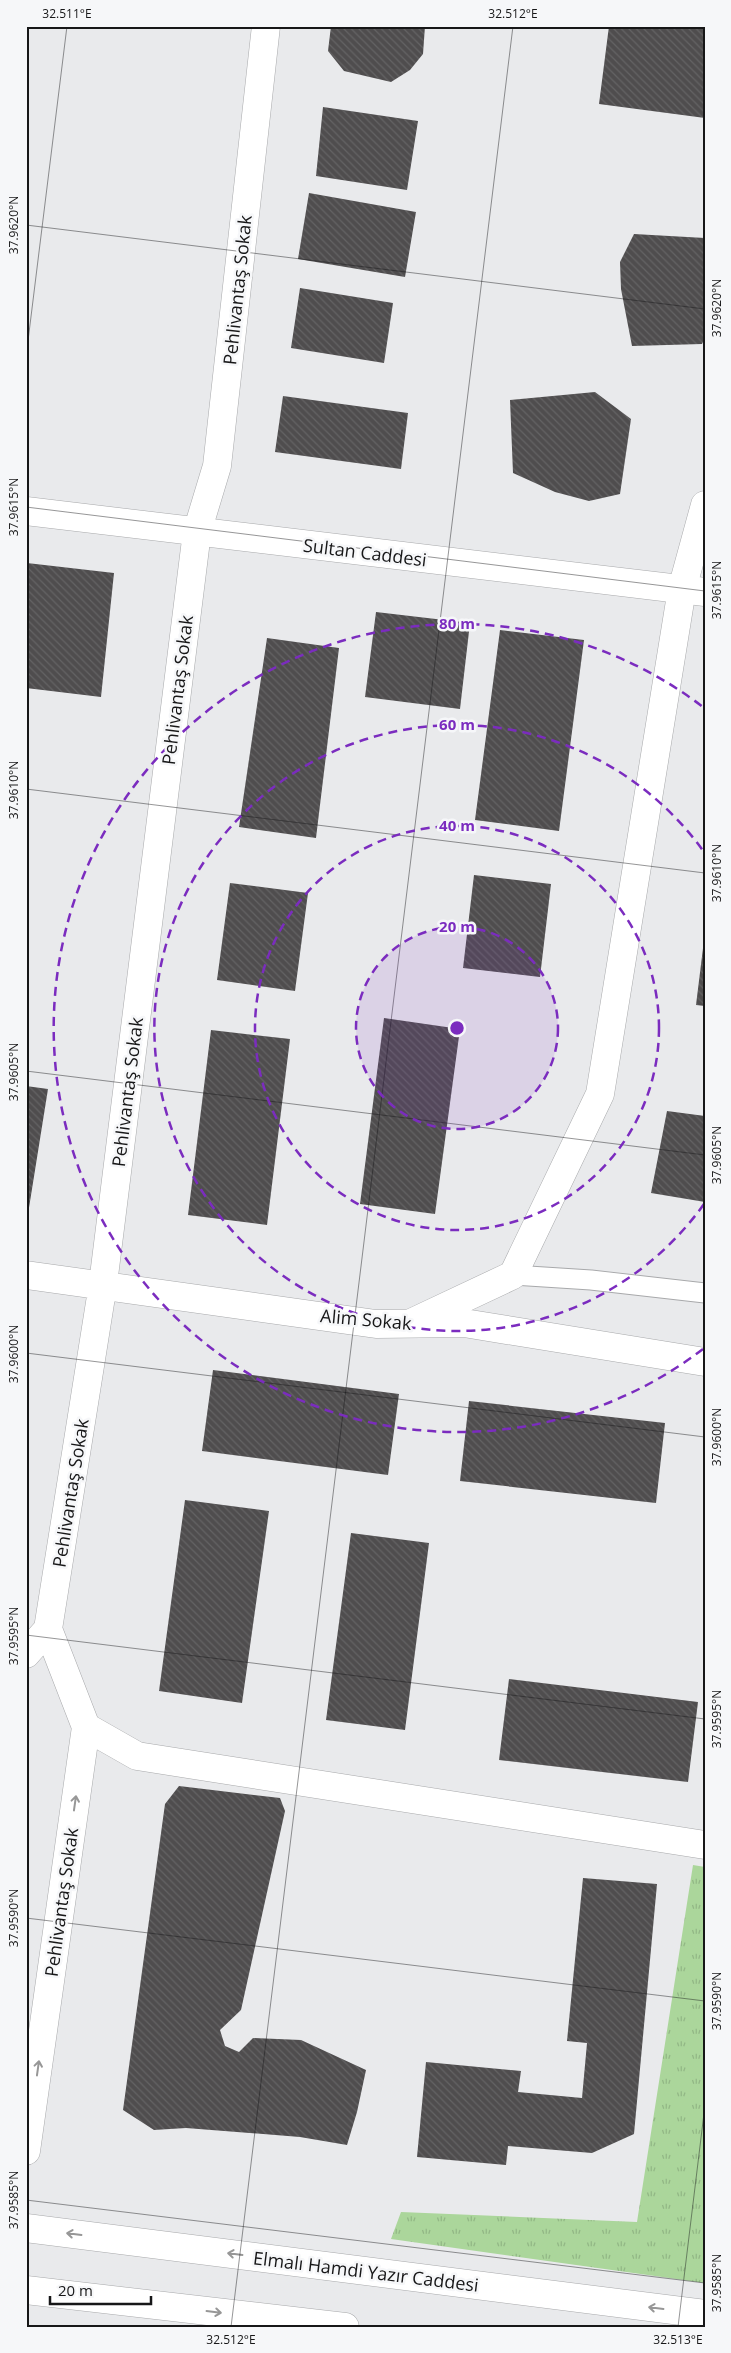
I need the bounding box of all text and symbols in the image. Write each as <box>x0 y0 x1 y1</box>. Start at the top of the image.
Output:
text: 32.511°E <box>42 5 92 22</box>
text: 32.512°E <box>488 5 538 22</box>
text: 37.9620°N <box>5 196 22 254</box>
street label: Pehlivantaş Sokak <box>217 213 257 366</box>
text: 37.9620°N <box>708 279 725 337</box>
text: 37.9615°N <box>5 478 22 536</box>
street label: Sultan Caddesi <box>302 533 428 571</box>
text: 37.9615°N <box>708 561 725 619</box>
street label: Pehlivantaş Sokak <box>156 613 198 766</box>
text: 80 m <box>439 613 475 633</box>
text: 60 m <box>439 714 475 734</box>
text: 37.9610°N <box>5 761 22 819</box>
text: 40 m <box>439 815 475 835</box>
text: 37.9610°N <box>708 844 725 902</box>
text: 20 m <box>439 916 475 936</box>
street label: Pehlivantaş Sokak <box>106 1015 148 1168</box>
centre of rings <box>448 1019 466 1037</box>
text: 37.9605°N <box>5 1043 22 1101</box>
text: 37.9605°N <box>708 1126 725 1184</box>
street label: Alim Sokak <box>319 1303 413 1335</box>
text: 37.9600°N <box>5 1325 22 1383</box>
text: 37.9600°N <box>708 1408 725 1466</box>
street label: Pehlivantaş Sokak <box>46 1416 94 1569</box>
text: 37.9595°N <box>5 1607 22 1665</box>
text: 37.9595°N <box>708 1690 725 1748</box>
one-way arrow <box>71 1795 81 1811</box>
street label: Pehlivantaş Sokak <box>39 1825 83 1978</box>
text: 37.9590°N <box>5 1889 22 1947</box>
text: 37.9590°N <box>708 1972 725 2030</box>
one-way arrow <box>33 2060 43 2076</box>
text: 37.9585°N <box>5 2171 22 2229</box>
one-way arrow <box>66 2229 82 2239</box>
street label: Elmalı Hamdi Yazır Caddesi <box>252 2245 480 2297</box>
one-way arrow <box>227 2249 243 2259</box>
text: 37.9585°N <box>708 2254 725 2312</box>
scale bar <box>50 2273 151 2305</box>
text: 20 m <box>58 2280 93 2300</box>
one-way arrow <box>649 2303 665 2313</box>
one-way arrow <box>205 2307 221 2317</box>
text: 32.512°E <box>206 2331 256 2348</box>
text: 32.513°E <box>653 2331 703 2348</box>

